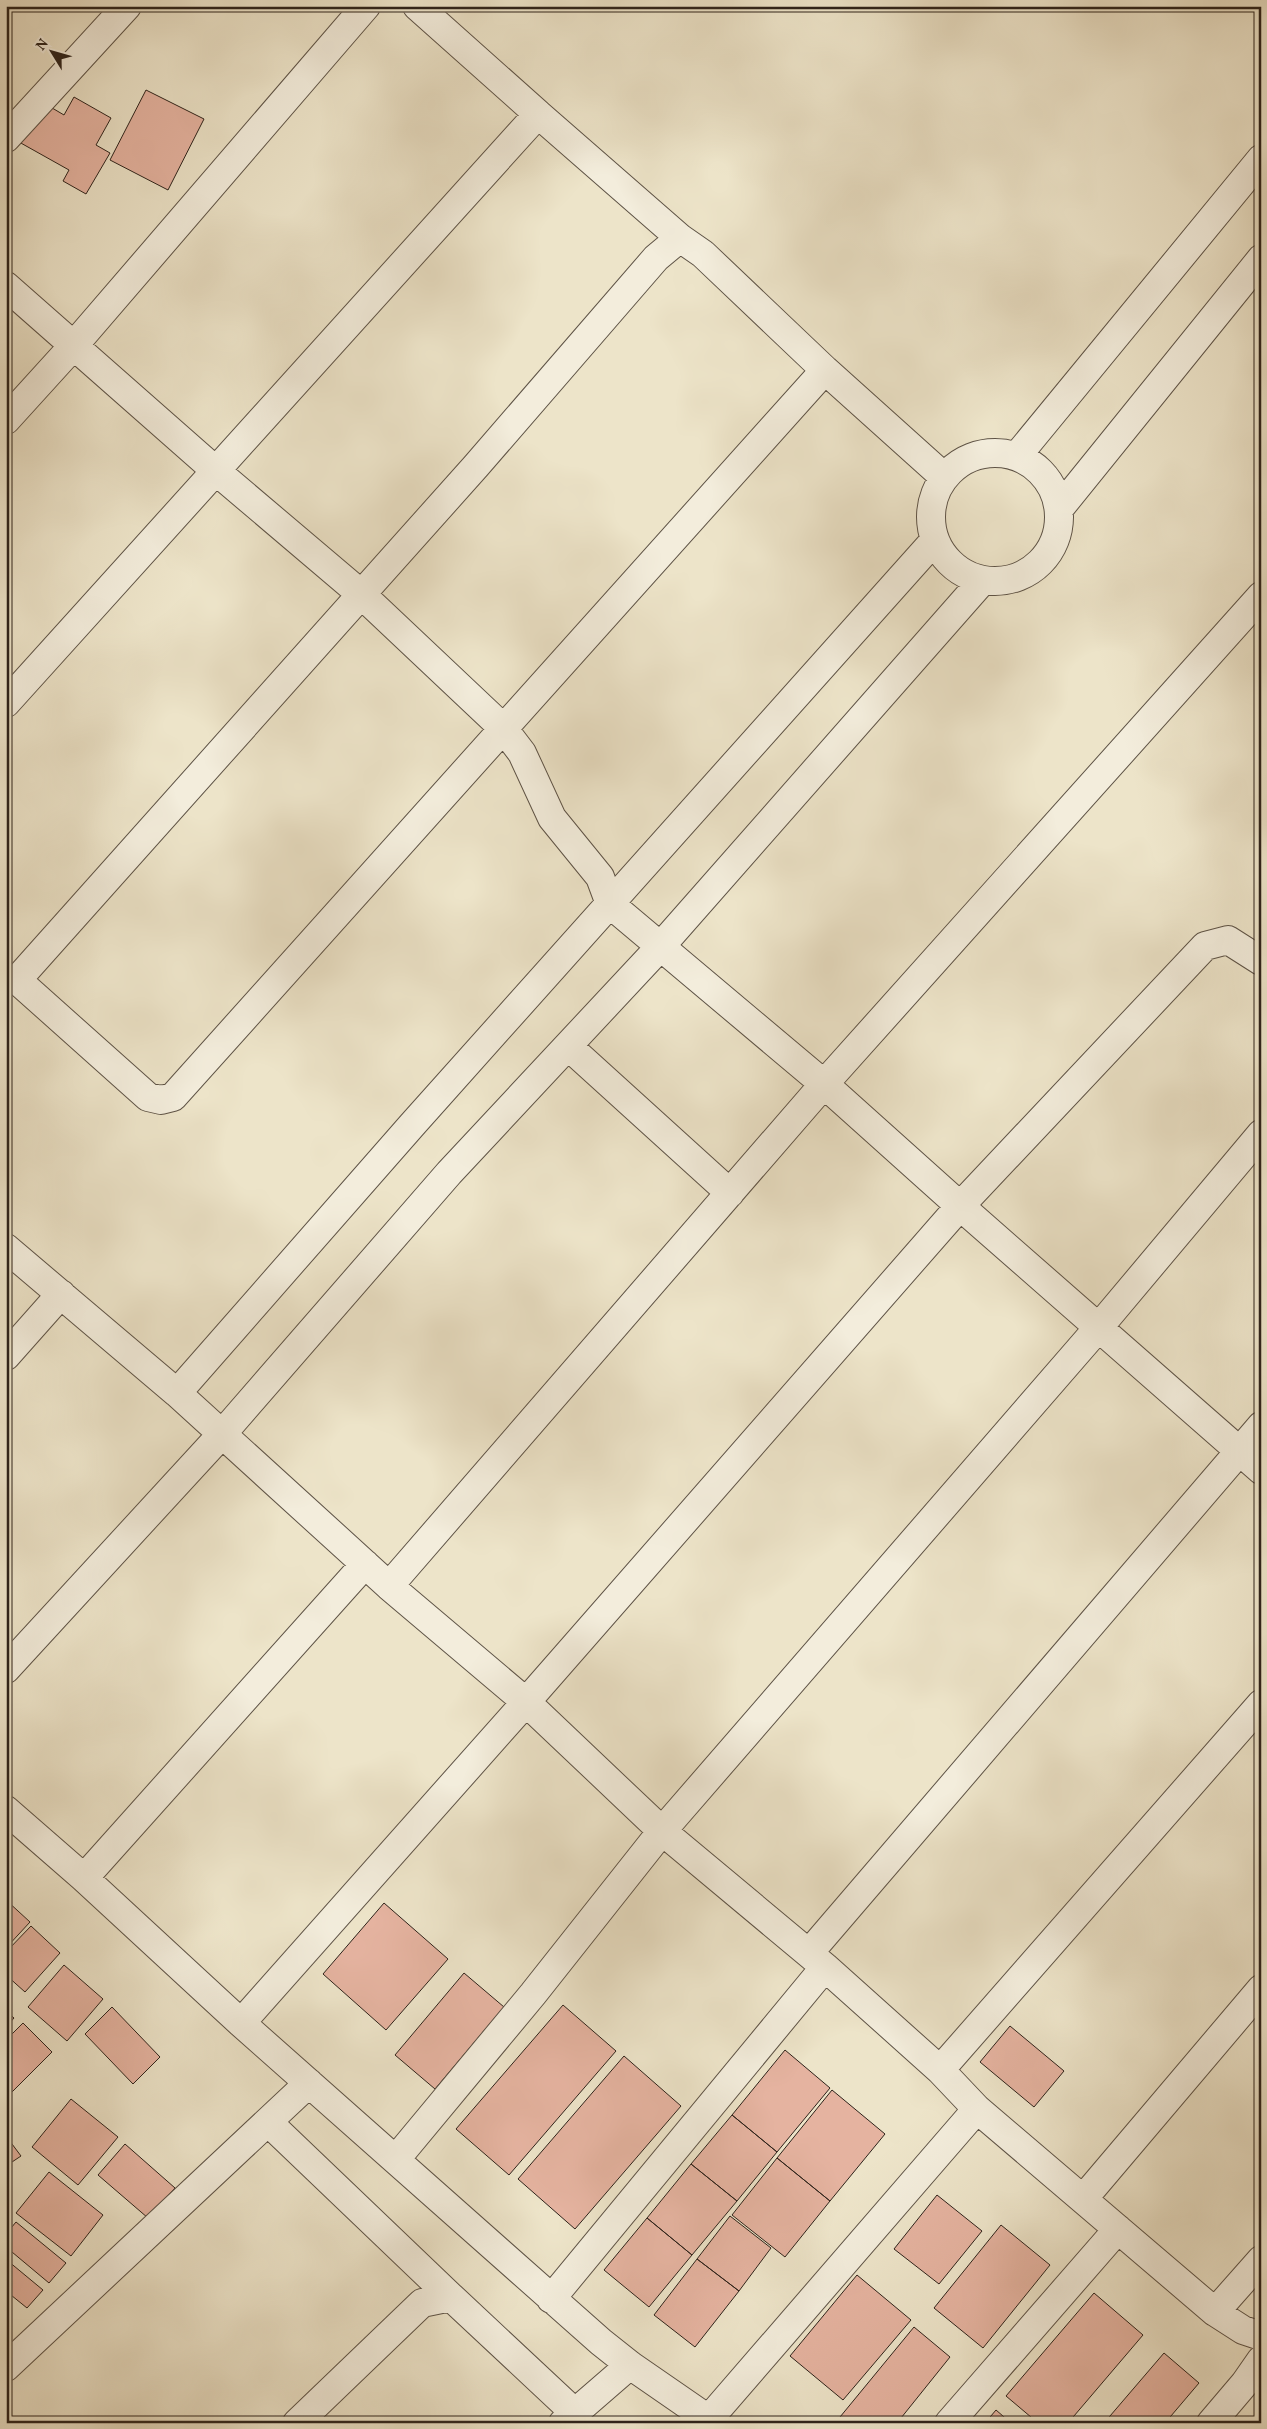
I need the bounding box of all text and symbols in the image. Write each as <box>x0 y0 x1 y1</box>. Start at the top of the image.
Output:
north arrow <box>28 28 78 78</box>
text: N <box>32 35 53 55</box>

